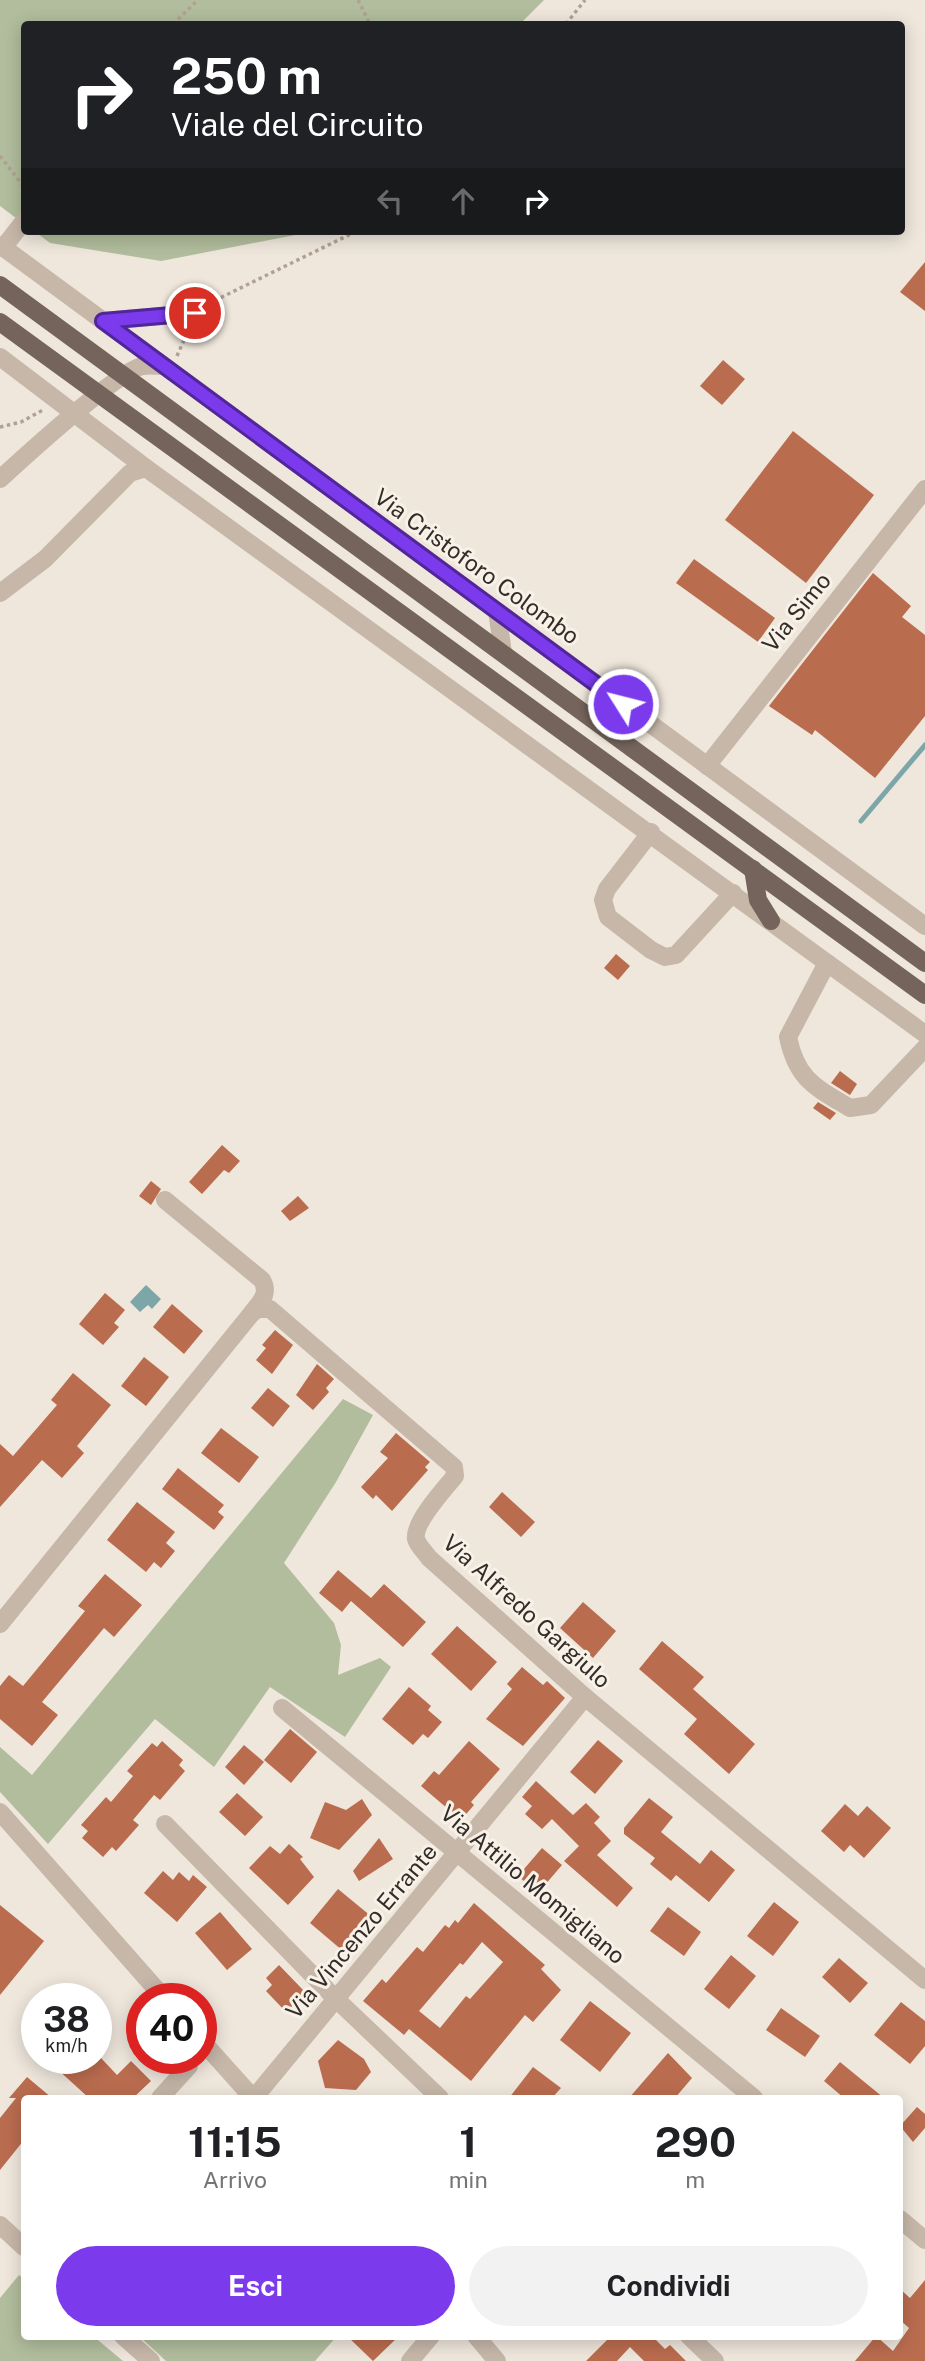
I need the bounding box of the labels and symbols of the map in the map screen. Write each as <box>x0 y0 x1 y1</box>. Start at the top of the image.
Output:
pin <box>165 283 225 343</box>
street label: Via Cristoforo Colombo <box>369 483 585 649</box>
street label: Via Simo <box>756 567 836 657</box>
position arrow <box>586 667 660 741</box>
street label: Via Alfredo Gargiulo <box>438 1529 616 1693</box>
street label: Via Attilio Momigliano <box>435 1799 631 1969</box>
street label: Via Vincenzo Errante <box>280 1838 442 2024</box>
speed limit sign: 40 <box>126 1983 217 2074</box>

